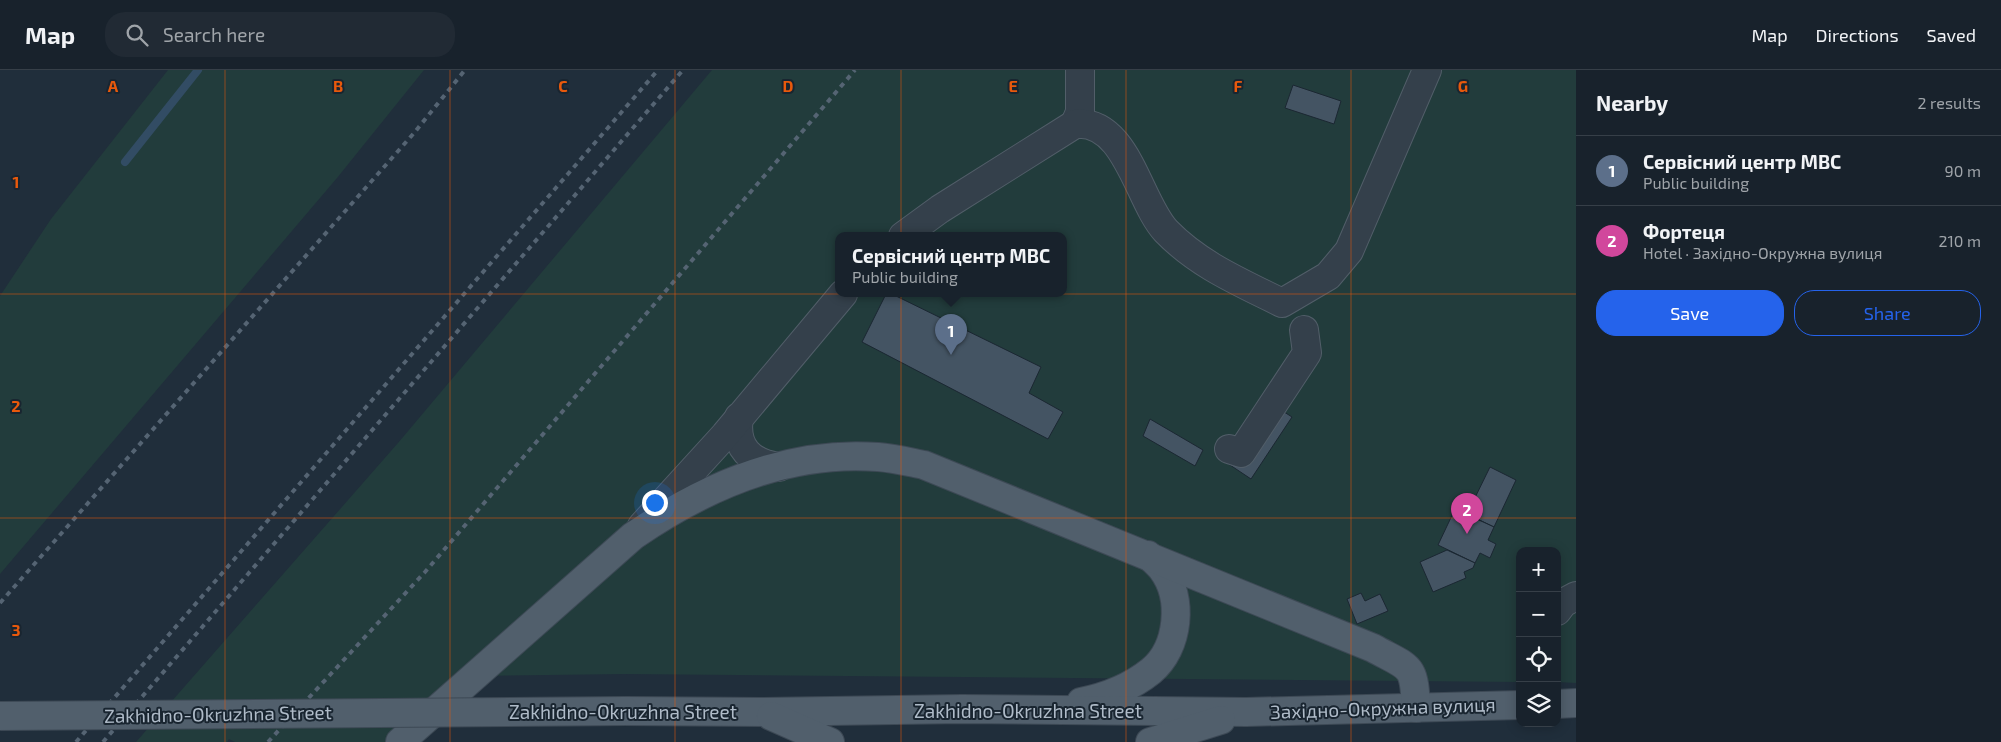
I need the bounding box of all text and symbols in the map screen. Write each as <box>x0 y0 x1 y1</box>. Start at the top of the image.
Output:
search box <box>105 12 455 57</box>
text: Map <box>25 20 75 49</box>
icon: search <box>123 21 151 49</box>
text: Search here <box>163 23 265 46</box>
text: Map <box>1751 24 1788 46</box>
text: Directions <box>1816 24 1899 46</box>
text: Saved <box>1927 24 1976 46</box>
text: A <box>108 76 119 95</box>
text: B <box>333 76 343 95</box>
text: C <box>558 76 568 95</box>
text: D <box>783 76 794 95</box>
text: E <box>1008 76 1018 95</box>
text: F <box>1234 76 1243 95</box>
text: G <box>1458 76 1468 95</box>
text: Nearby <box>1596 90 1668 115</box>
text: 2 results <box>1918 93 1981 112</box>
text: Сервісний центр МВС <box>1643 150 1841 173</box>
text: 1 <box>1609 161 1615 180</box>
text: 90 m <box>1945 161 1981 180</box>
text: 1 <box>13 172 19 191</box>
text: Public building <box>1643 173 1749 192</box>
text: Фортеця <box>1643 220 1725 243</box>
text: 2 <box>1607 231 1617 250</box>
text: 210 m <box>1938 231 1981 250</box>
popup <box>835 232 1067 297</box>
text: Hotel · Західно-Окружна вулиця <box>1643 243 1883 262</box>
text: Сервісний центр МВС <box>852 244 1050 267</box>
text: Public building <box>852 267 958 286</box>
button: Save <box>1596 290 1784 336</box>
button: Share <box>1794 290 1981 336</box>
pin: 1 <box>935 314 967 355</box>
text: 2 <box>11 396 21 415</box>
your location <box>642 490 668 516</box>
pin: 2 <box>1451 493 1483 534</box>
map controls <box>1516 547 1561 727</box>
button: + <box>1516 547 1561 592</box>
button: − <box>1516 592 1561 637</box>
text: 3 <box>11 620 21 639</box>
button: locate <box>1516 637 1561 682</box>
button: layers <box>1516 682 1561 727</box>
street label: Західно-Окружна вулиця <box>1270 692 1496 724</box>
street label: Zakhidno-Okruzhna Street <box>914 699 1142 722</box>
street label: Zakhidno-Okruzhna Street <box>104 700 332 727</box>
street label: Zakhidno-Okruzhna Street <box>509 700 737 723</box>

